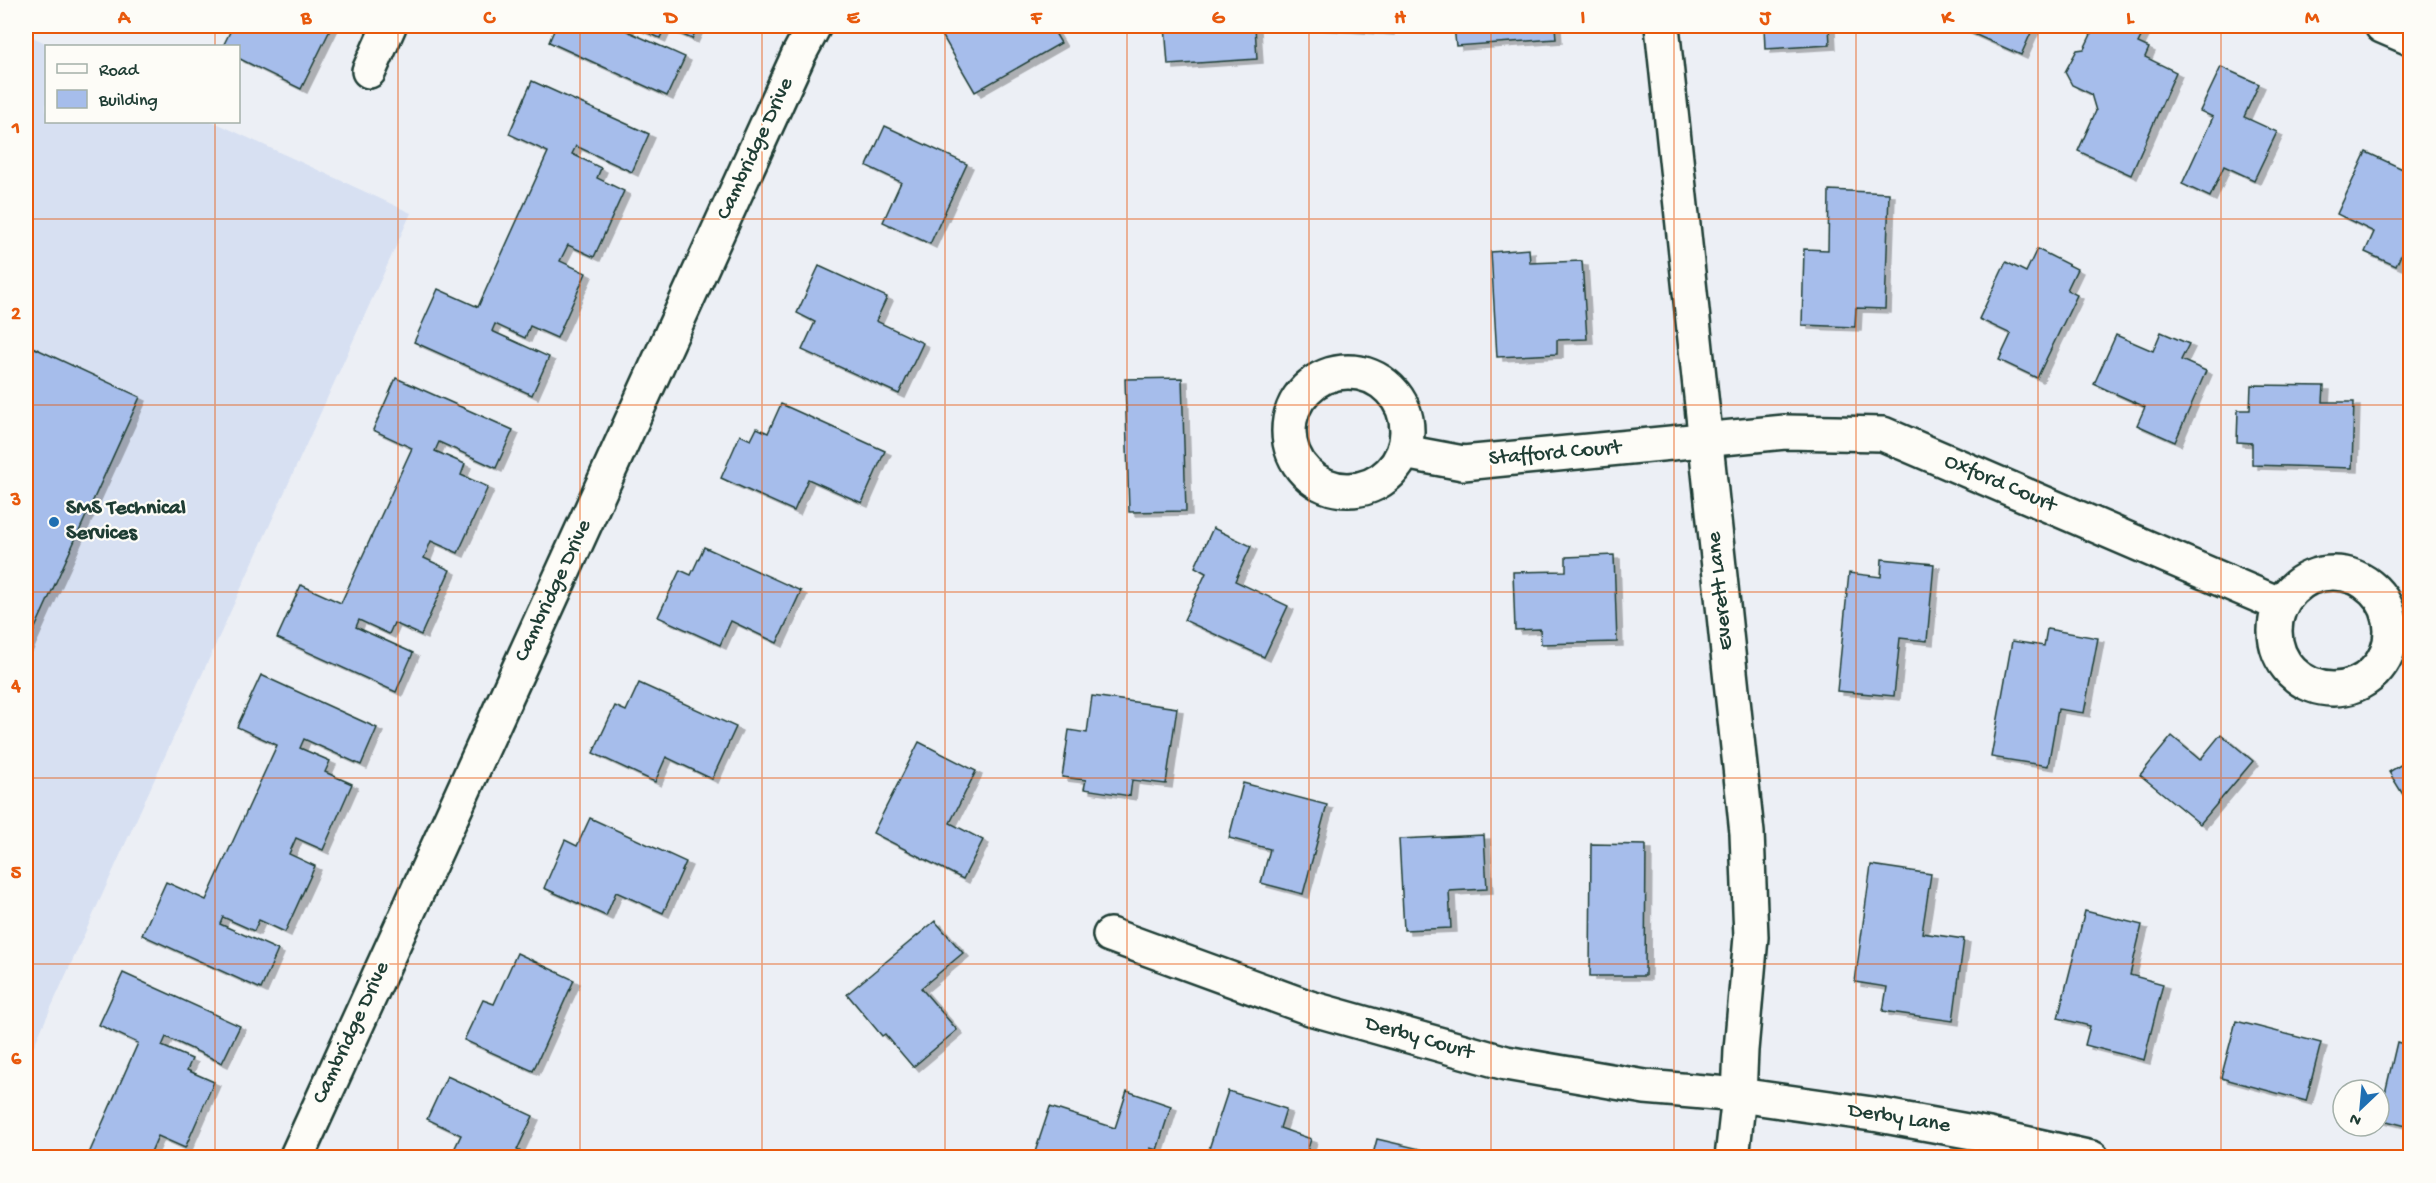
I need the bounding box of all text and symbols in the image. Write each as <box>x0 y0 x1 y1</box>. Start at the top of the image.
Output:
text: A <box>117 8 132 31</box>
text: B <box>300 8 312 31</box>
text: C <box>483 8 497 31</box>
text: D <box>662 8 678 31</box>
text: E <box>847 8 861 31</box>
text: F <box>1030 8 1043 31</box>
text: G <box>1212 8 1226 31</box>
text: H <box>1394 8 1406 31</box>
text: I <box>1581 8 1586 31</box>
text: J <box>1759 8 1772 31</box>
text: K <box>1940 8 1955 31</box>
text: L <box>2126 8 2135 31</box>
text: M <box>2305 8 2320 31</box>
legend <box>45 45 240 123</box>
text: Road <box>99 61 140 82</box>
street label: Cambridge Drive <box>712 73 801 224</box>
text: Building <box>98 91 158 112</box>
text: 1 <box>11 118 20 141</box>
text: 2 <box>11 304 21 327</box>
street label: Stafford Court <box>1488 435 1624 473</box>
street label: Oxford Court <box>1940 449 2062 520</box>
text: 3 <box>10 490 21 513</box>
place label: SMS Technical Services <box>66 496 186 547</box>
marker: SMS Technical Services <box>47 515 61 529</box>
street label: Cambridge Drive <box>510 515 599 666</box>
street label: Everett Lane <box>1702 530 1740 652</box>
text: 4 <box>10 676 21 699</box>
text: 5 <box>11 863 22 886</box>
street label: Cambridge Drive <box>308 957 397 1108</box>
street label: Derby Court <box>1360 1011 1478 1067</box>
text: 6 <box>11 1049 22 1072</box>
north arrow <box>2331 1078 2391 1138</box>
street label: Derby Lane <box>1844 1098 1953 1140</box>
text: N <box>2347 1107 2365 1129</box>

